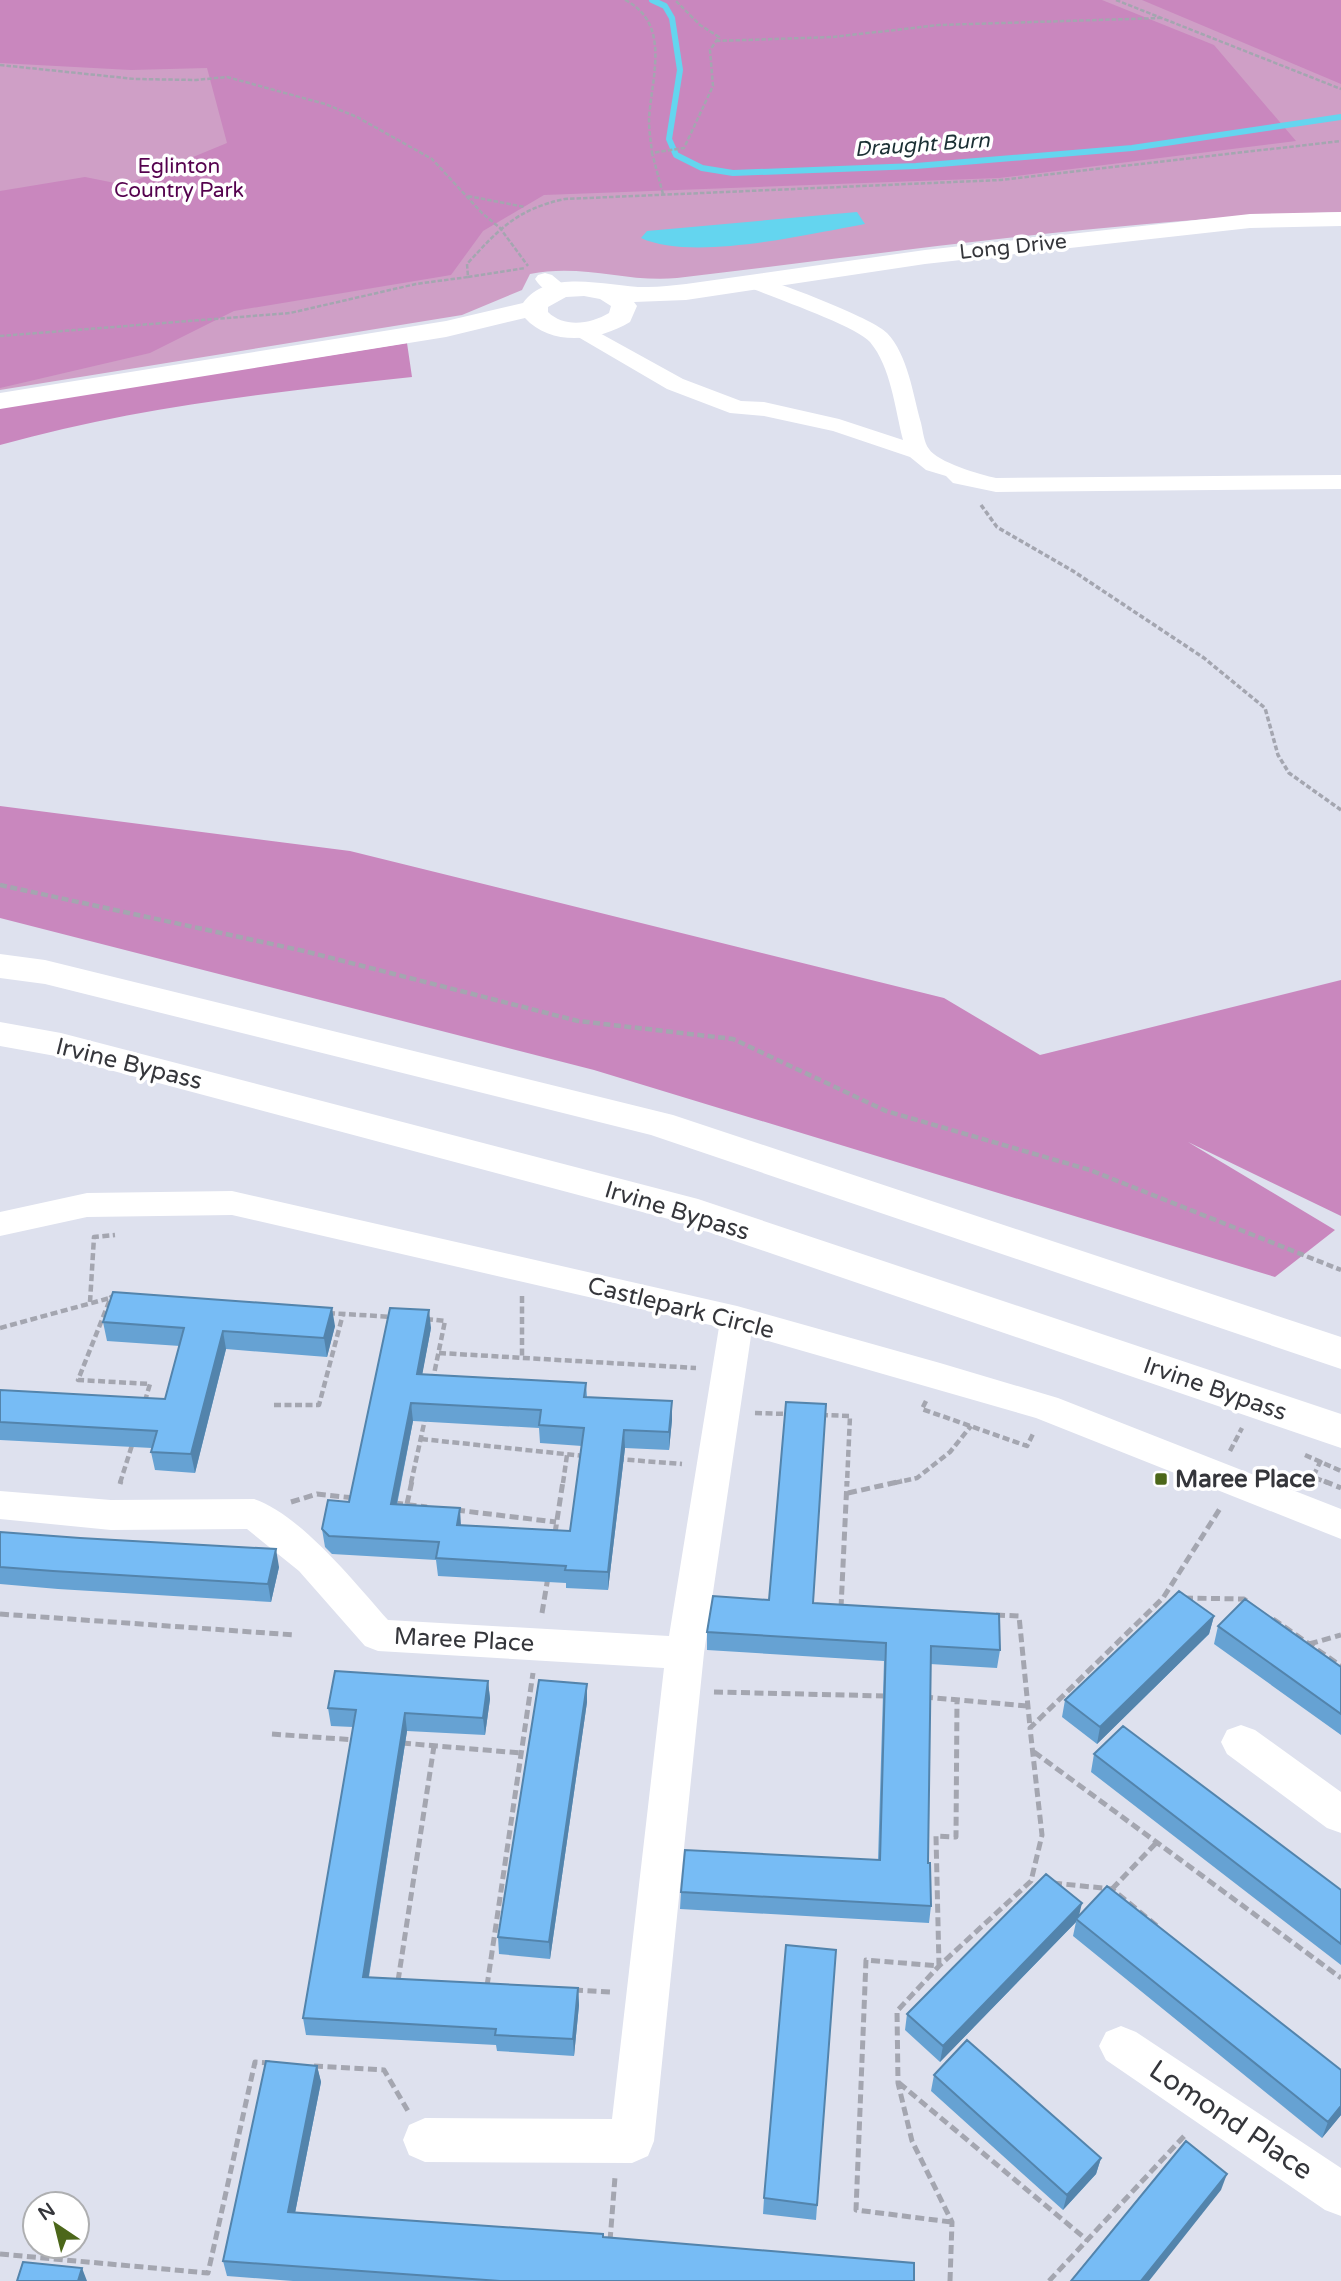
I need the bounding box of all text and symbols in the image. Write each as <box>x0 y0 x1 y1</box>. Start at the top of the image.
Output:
water label: Draught Burn <box>854 128 992 162</box>
park label: Eglinton Country Park <box>114 154 244 203</box>
street label: Long Drive <box>958 229 1068 265</box>
street label: Irvine Bypass <box>53 1032 205 1096</box>
street label: Irvine Bypass <box>601 1175 753 1247</box>
street label: Castlepark Circle <box>585 1271 777 1345</box>
street label: Irvine Bypass <box>1139 1351 1291 1427</box>
place label: Maree Place <box>1175 1465 1316 1494</box>
marker: Maree Place <box>1153 1471 1169 1487</box>
street label: Maree Place <box>393 1622 535 1658</box>
street label: Lomond Place <box>1143 2053 1319 2187</box>
north arrow <box>21 2190 91 2260</box>
text: N <box>34 2199 59 2225</box>

